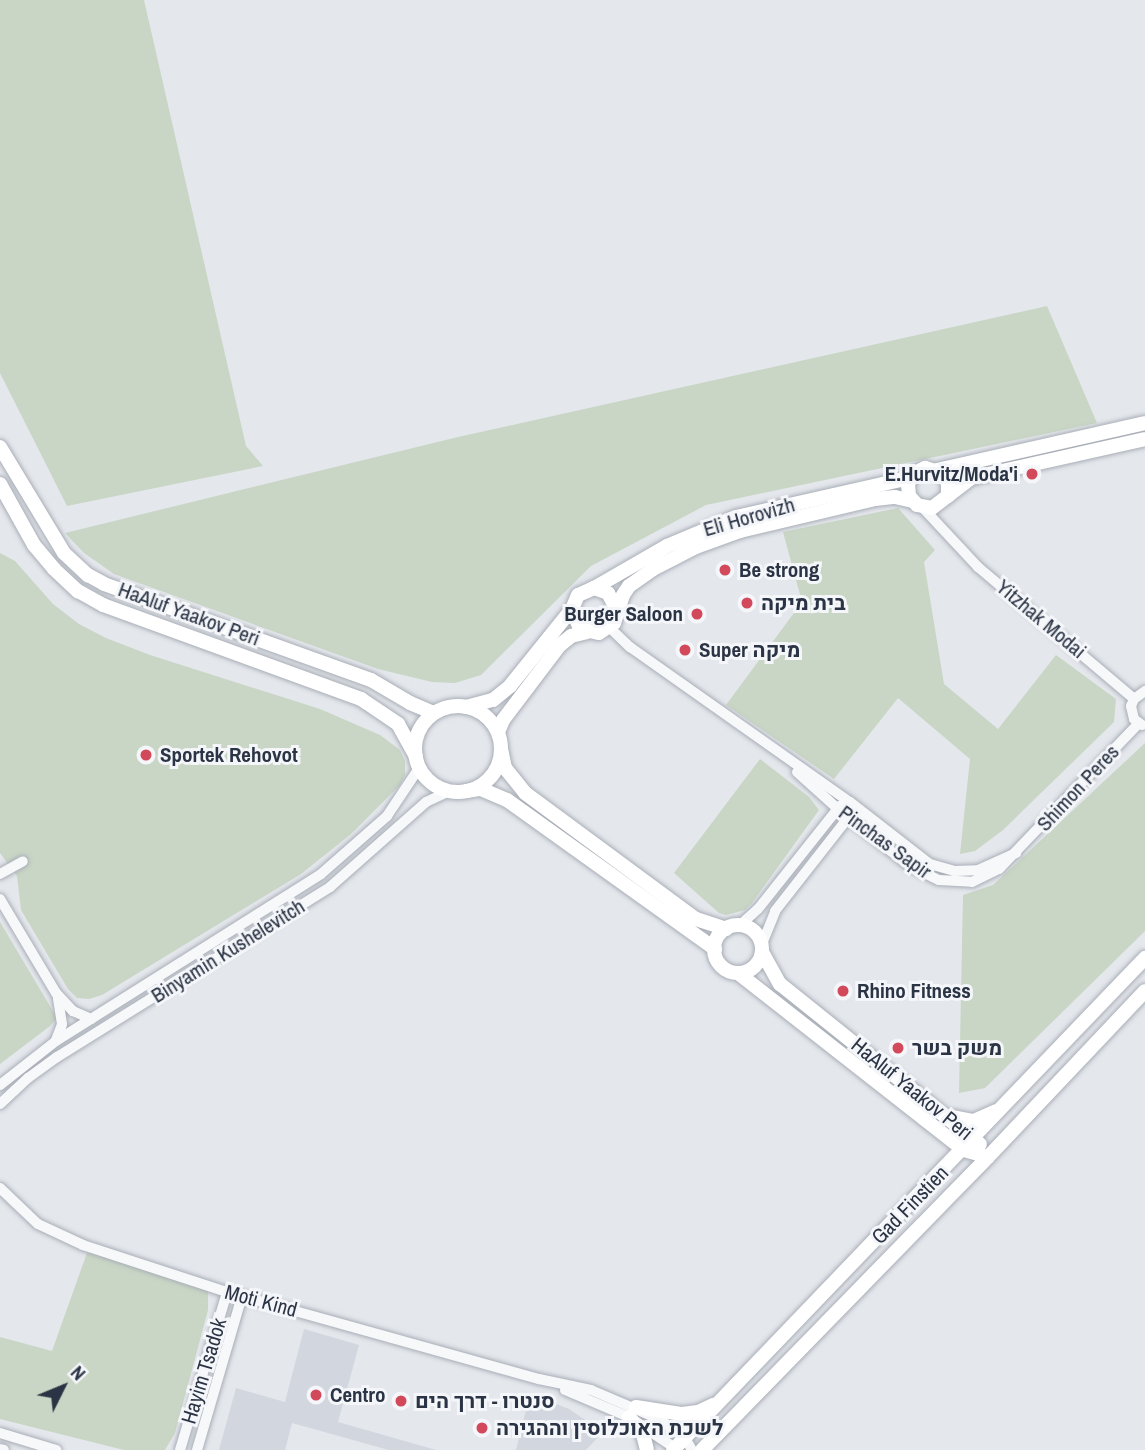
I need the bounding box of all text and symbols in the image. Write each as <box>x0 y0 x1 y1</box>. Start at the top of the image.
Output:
place label: E.Hurvitz/Moda'i <box>885 461 1018 487</box>
marker: E.Hurvitz/Moda'i <box>1024 466 1040 482</box>
street label: Eli Horovizh <box>700 492 798 542</box>
place label: Be strong <box>739 557 819 583</box>
marker: Be strong <box>717 562 733 578</box>
street label: Yitzhak Modai <box>991 574 1091 664</box>
street label: HaAluf Yaakov Peri <box>115 577 263 651</box>
place label: בית מיקה <box>761 590 846 616</box>
marker: בית מיקה <box>739 595 755 611</box>
place label: Burger Saloon <box>564 601 683 627</box>
marker: Burger Saloon <box>689 606 705 622</box>
place label: Super מיקה <box>699 637 800 663</box>
marker: Super מיקה <box>677 642 693 658</box>
street label: Shimon Peres <box>1032 740 1124 836</box>
place label: Sportek Rehovot <box>160 742 298 768</box>
marker: Sportek Rehovot <box>138 747 154 763</box>
street label: Pinchas Sapir <box>834 800 936 884</box>
street label: Binyamin Kushelevitch <box>147 894 309 1008</box>
place label: Rhino Fitness <box>857 978 971 1004</box>
marker: Rhino Fitness <box>835 983 851 999</box>
street label: HaAluf Yaakov Peri <box>846 1032 978 1146</box>
place label: משק בשר <box>912 1035 1002 1061</box>
marker: משק בשר <box>890 1040 906 1056</box>
street label: Gad Finstien <box>866 1160 954 1250</box>
street label: Moti Kind <box>222 1279 300 1323</box>
street label: Hayim Tsadok <box>176 1315 232 1427</box>
north arrow <box>28 1352 98 1422</box>
text: N <box>65 1360 92 1386</box>
place label: Centro <box>330 1382 385 1408</box>
marker: Centro <box>308 1387 324 1403</box>
place label: סנטרו - דרך הים <box>415 1388 555 1414</box>
marker: סנטרו - דרך הים <box>393 1393 409 1409</box>
place label: לשכת האוכלוסין וההגירה <box>496 1415 723 1441</box>
marker: לשכת האוכלוסין וההגירה <box>474 1420 490 1436</box>

